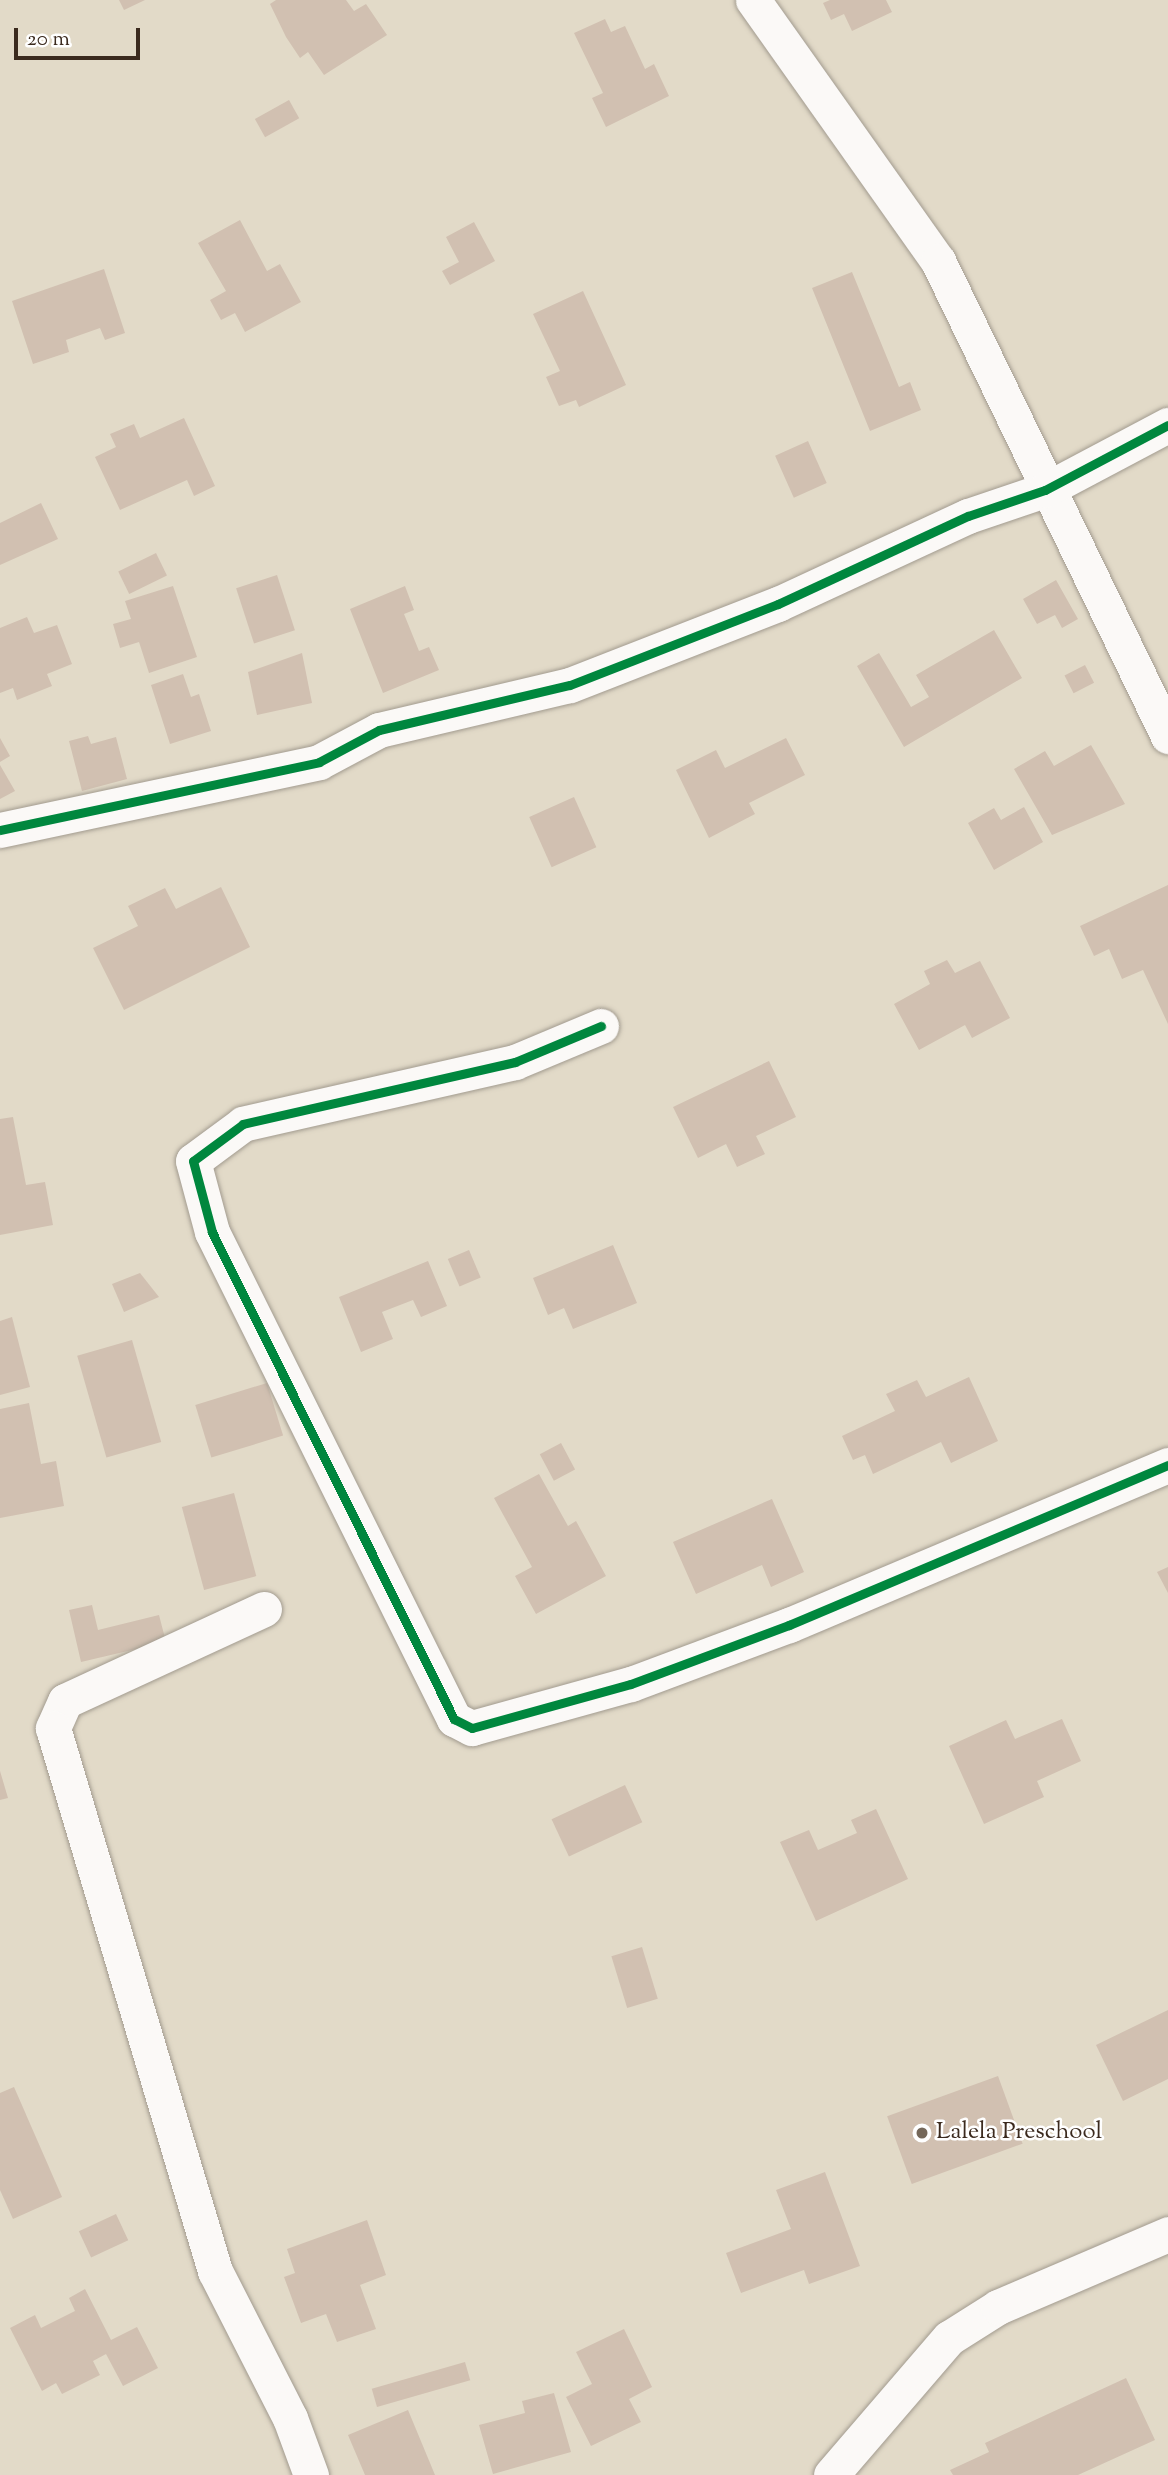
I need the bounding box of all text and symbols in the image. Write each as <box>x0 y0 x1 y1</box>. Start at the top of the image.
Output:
scale bar <box>18 14 144 58</box>
text: 20 m <box>27 25 70 55</box>
place label: Lalela Preschool <box>936 2119 1102 2147</box>
marker: Lalela Preschool <box>914 2125 930 2141</box>

